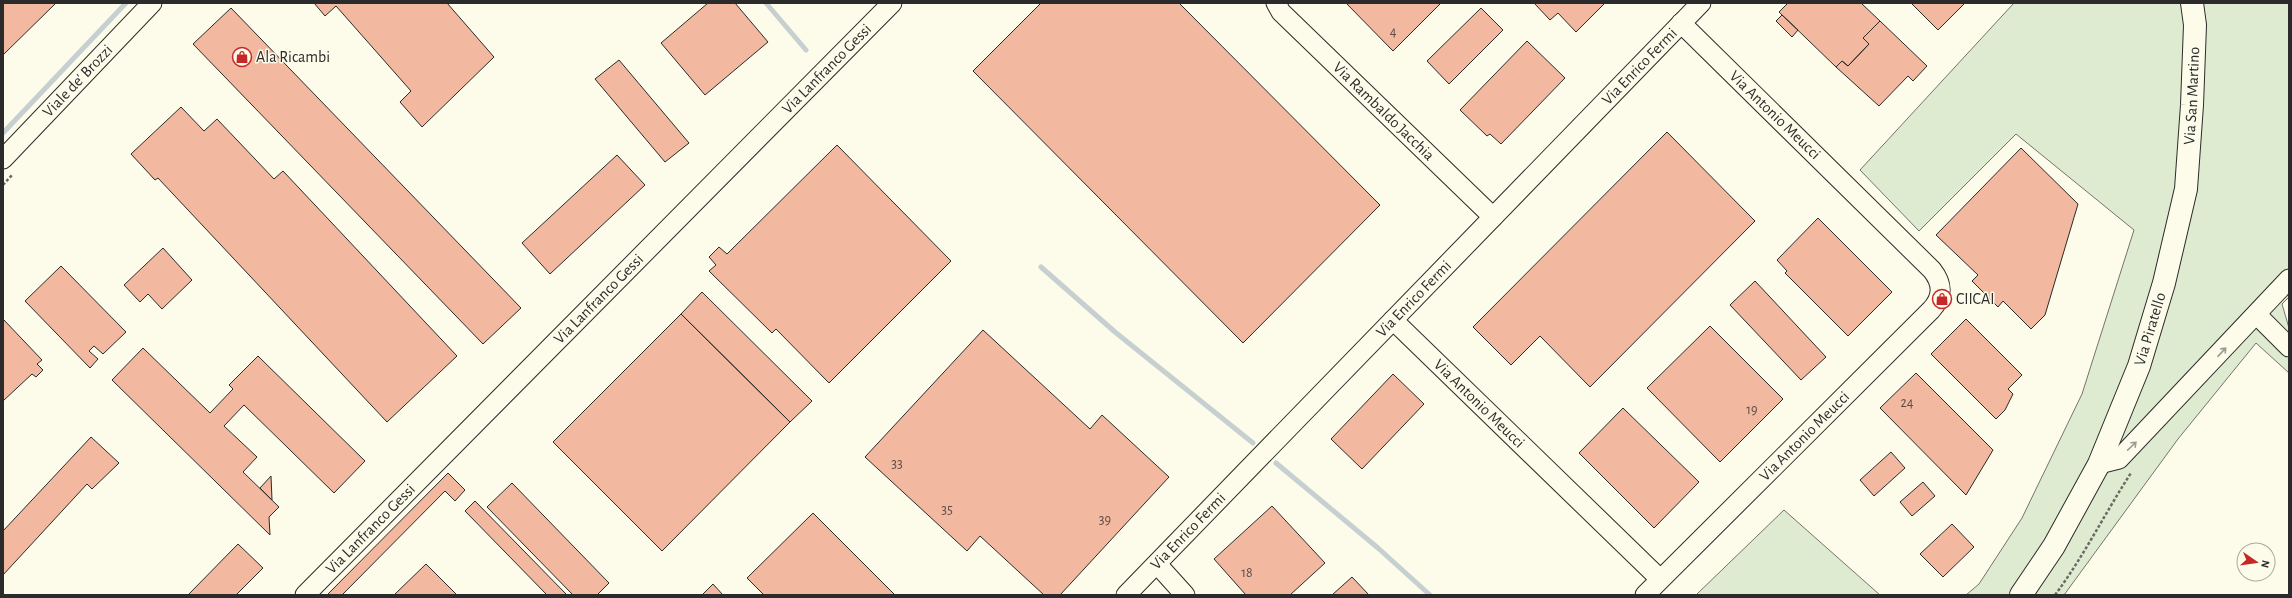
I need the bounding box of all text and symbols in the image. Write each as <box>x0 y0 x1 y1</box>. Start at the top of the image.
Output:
street label: Via Lanfranco Gessi <box>779 21 874 117</box>
house number: 4 <box>1390 25 1397 39</box>
street label: Via Enrico Fermi <box>1599 25 1680 108</box>
street label: Viale de' Brozzi <box>40 42 116 120</box>
shop icon: Ala Ricambi <box>231 46 253 68</box>
street label: Via San Martino <box>2181 46 2202 146</box>
place label: Ala Ricambi <box>256 49 330 65</box>
street label: Via Rambaldo Jacchia <box>1330 59 1437 164</box>
street label: Via Antonio Meucci <box>1726 68 1824 162</box>
street label: Via Lanfranco Gessi <box>551 251 646 347</box>
street label: Via Enrico Fermi <box>1373 257 1454 340</box>
shop icon: CIICAI <box>1931 288 1953 310</box>
street label: Via Piratello <box>2132 290 2169 368</box>
place label: CIICAI <box>1956 291 1994 307</box>
one-way arrow <box>2217 347 2227 357</box>
street label: Via Antonio Meucci <box>1431 356 1528 451</box>
street label: Via Antonio Meucci <box>1756 388 1852 484</box>
house number: 24 <box>1900 396 1914 410</box>
house number: 19 <box>1746 403 1758 417</box>
one-way arrow <box>2127 441 2137 451</box>
house number: 33 <box>891 457 903 471</box>
street label: Via Lanfranco Gessi <box>323 481 418 577</box>
street label: Via Enrico Fermi <box>1147 490 1229 573</box>
house number: 35 <box>941 503 953 517</box>
house number: 39 <box>1099 513 1111 527</box>
north arrow <box>2236 542 2276 582</box>
text: N <box>2259 559 2271 569</box>
house number: 18 <box>1241 566 1253 580</box>

